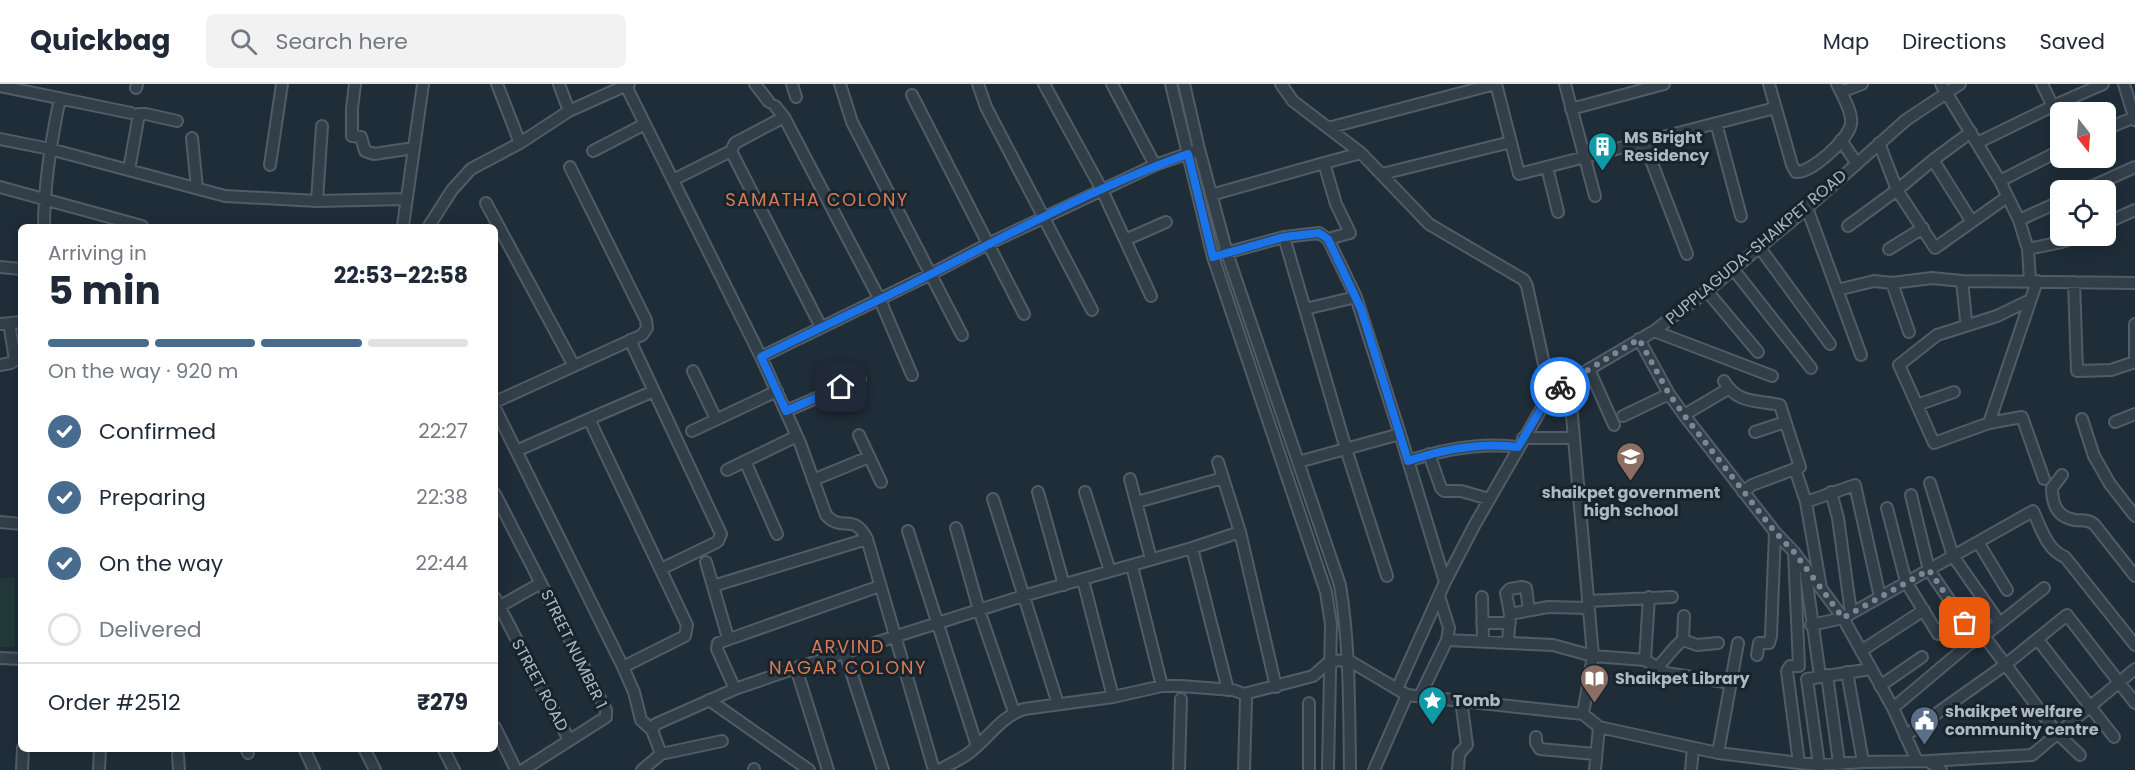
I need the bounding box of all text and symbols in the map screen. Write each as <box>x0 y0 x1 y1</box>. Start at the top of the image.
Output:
search box <box>206 14 626 68</box>
text: Quickbag <box>30 21 170 60</box>
icon: search <box>227 25 260 58</box>
text: Search here <box>275 26 408 57</box>
text: Map <box>1823 27 1869 56</box>
text: Directions <box>1902 27 2006 56</box>
text: Saved <box>2039 27 2105 56</box>
north arrow <box>2050 102 2116 168</box>
map controls <box>2050 102 2116 246</box>
place label: MS Bright Residency <box>1624 126 1710 167</box>
building icon: MS Bright Residency <box>1587 130 1619 172</box>
street label: PUPPLAGUDA-SHAIKPET ROAD <box>1661 164 1851 330</box>
button: locate <box>2050 180 2116 246</box>
district label: SAMATHA COLONY <box>725 187 909 212</box>
text: Arriving in <box>48 239 147 267</box>
text: 22:53–22:58 <box>334 260 468 291</box>
text: 5 min <box>48 263 161 318</box>
text: On the way · 920 m <box>48 357 238 385</box>
courier <box>1530 357 1590 417</box>
pin <box>815 361 866 412</box>
icon: home <box>824 370 857 403</box>
icon: bike <box>1544 371 1577 404</box>
icon: check <box>48 415 81 448</box>
text: Confirmed <box>99 416 216 447</box>
text: 22:27 <box>418 417 468 445</box>
school or university icon: shaikpet government high school <box>1615 440 1647 482</box>
icon: check <box>48 481 81 514</box>
place label: shaikpet government high school <box>1542 481 1720 522</box>
text: Preparing <box>99 482 206 513</box>
text: 22:38 <box>416 483 468 511</box>
icon: check <box>48 547 81 580</box>
text: On the way <box>99 548 223 579</box>
text: 22:44 <box>416 549 468 577</box>
street label: STREET NUMBER 1 <box>535 585 613 713</box>
pin <box>1939 597 1990 648</box>
icon: bag <box>1948 606 1981 639</box>
text: Delivered <box>99 614 202 645</box>
district label: ARVIND NAGAR COLONY <box>769 634 927 680</box>
street label: STREET ROAD <box>506 635 574 735</box>
library icon: Shaikpet Library <box>1578 662 1610 704</box>
place label: Shaikpet Library <box>1615 667 1750 690</box>
place icon: Tomb <box>1416 684 1448 726</box>
text: Order #2512 <box>48 687 181 718</box>
text: ₹279 <box>417 687 468 718</box>
place label: Tomb <box>1453 689 1501 712</box>
place label: shaikpet welfare community centre <box>1945 700 2099 741</box>
public building icon: shaikpet welfare community centre <box>1908 704 1940 746</box>

